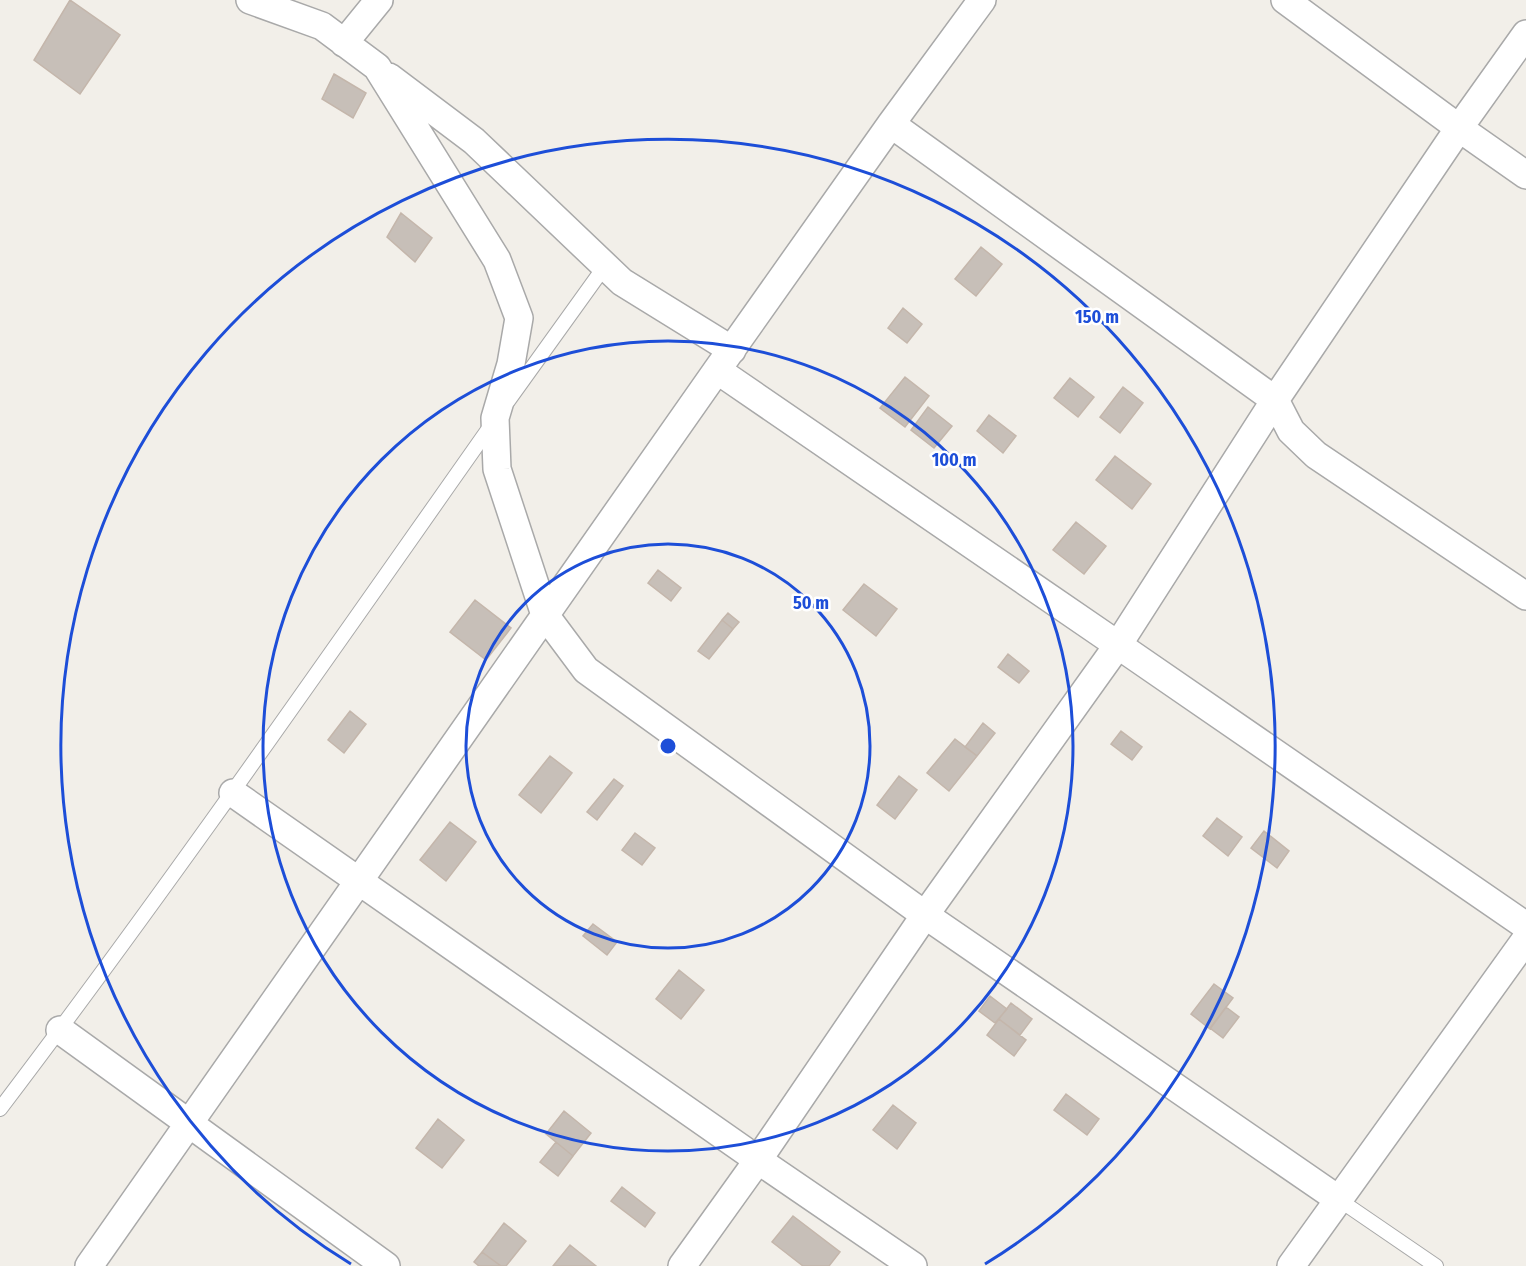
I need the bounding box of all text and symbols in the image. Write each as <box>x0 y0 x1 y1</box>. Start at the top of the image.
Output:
text: 150 m <box>1075 306 1119 328</box>
text: 100 m <box>932 449 976 471</box>
text: 50 m <box>793 592 829 614</box>
centre of rings <box>658 736 678 756</box>

